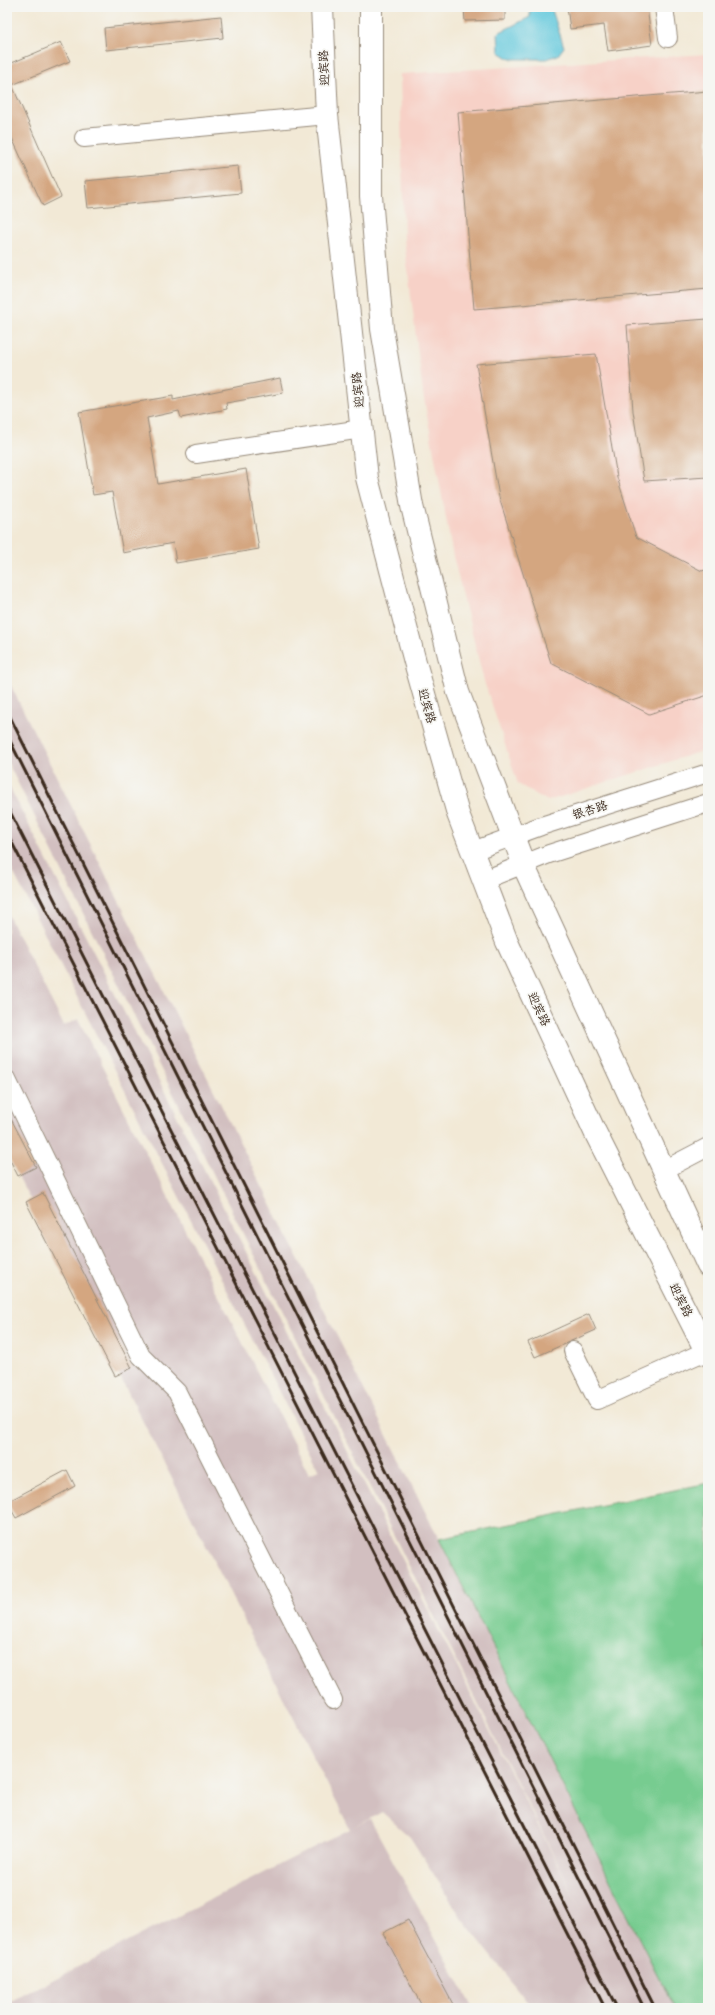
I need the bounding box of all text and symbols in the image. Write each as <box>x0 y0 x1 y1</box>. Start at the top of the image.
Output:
street label: 迎宾路 <box>316 50 332 86</box>
street label: 迎宾路 <box>349 371 367 409</box>
street label: 迎宾路 <box>415 687 439 725</box>
street label: 银杏路 <box>571 798 609 822</box>
street label: 迎宾路 <box>525 990 553 1028</box>
street label: 迎宾路 <box>667 1281 695 1319</box>

